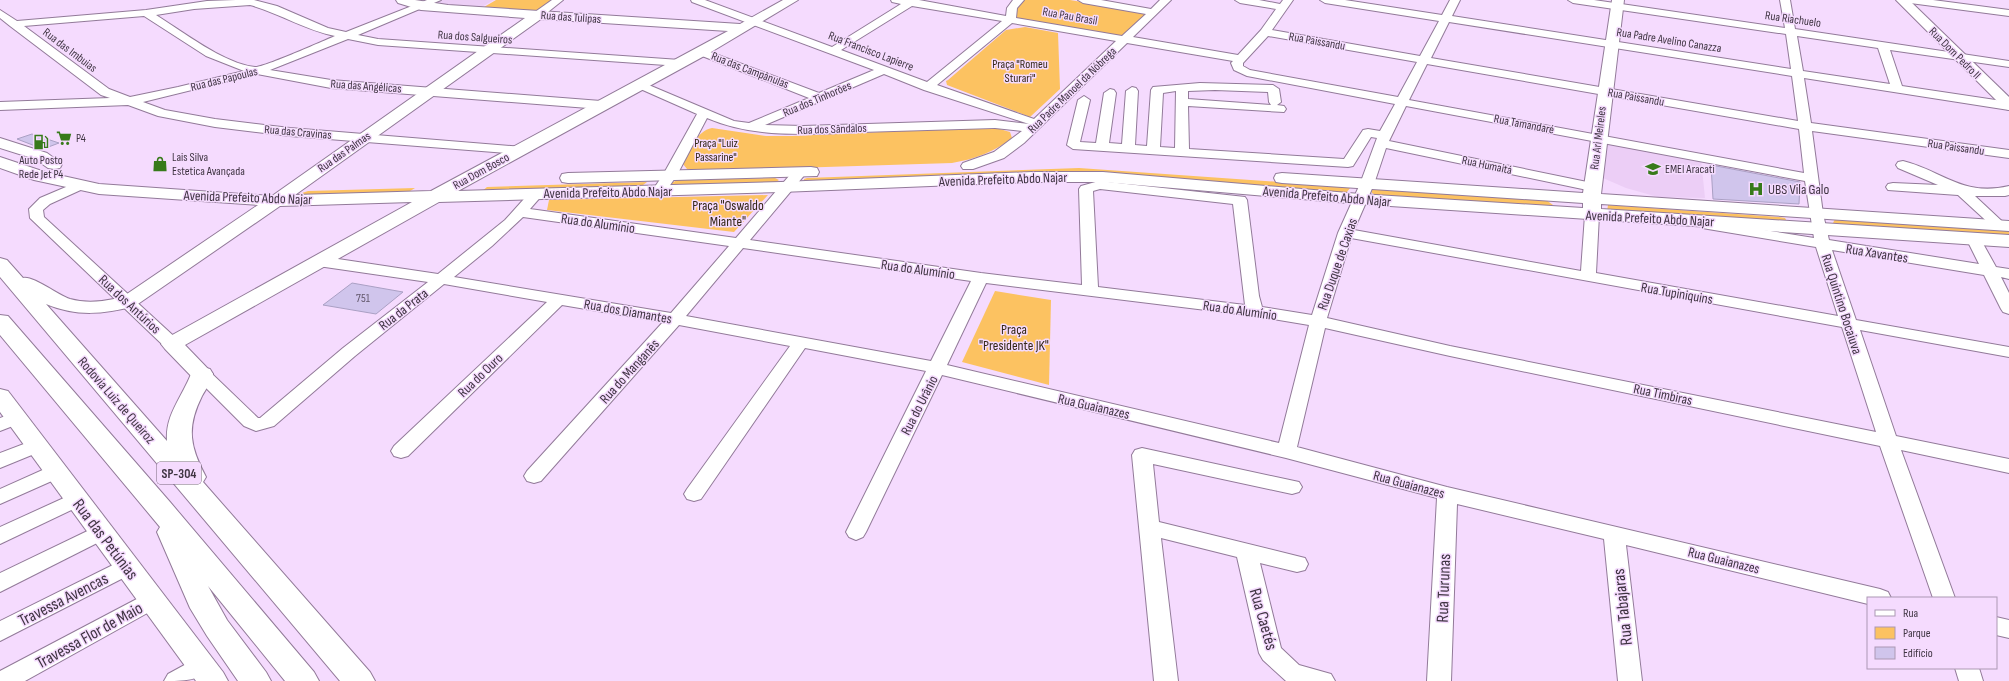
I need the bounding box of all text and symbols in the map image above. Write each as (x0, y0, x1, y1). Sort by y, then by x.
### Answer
street label: Rua Pau Brasil (1041, 4, 1099, 29)
street label: Rua das Tulipas (540, 8, 602, 27)
street label: Rua Riachuelo (1764, 8, 1822, 31)
street label: Rua Dom Pedro II (1925, 24, 1984, 83)
street label: Rua das Imbuias (40, 25, 100, 76)
street label: Rua Padre Avelino Canazza (1615, 25, 1723, 56)
street label: Rua dos Salgueiros (437, 27, 513, 48)
street label: Rua Francisco Lapierre (826, 28, 916, 75)
street label: Rua Paissandu (1288, 29, 1346, 54)
street label: Rua Padre Manoel da Nóbrega (1025, 44, 1120, 137)
street label: Rua das Campânulas (709, 49, 791, 92)
park label: Praça "Romeu Sturari" (992, 57, 1048, 86)
street label: Rua das Papoulas (189, 64, 259, 95)
street label: Rua das Angélicas (330, 77, 402, 96)
street label: Rua dos Tinhorões (781, 78, 854, 121)
street label: Rua Paissandu (1607, 85, 1665, 110)
street label: Rua Ari Meireles (1587, 106, 1610, 171)
street label: Rua Tamandaré (1493, 111, 1555, 138)
street label: Rua dos Sândalos (797, 121, 867, 138)
street label: Rua das Cravinas (264, 122, 332, 143)
supermarket icon: P4 (55, 129, 73, 147)
street label: Rua das Palmas (315, 129, 374, 176)
place label: P4 (76, 131, 86, 146)
fuel station icon: Auto Posto Rede Jet P4 (32, 133, 50, 151)
park label: Praça "Luiz Passarine" (694, 136, 738, 165)
street label: Rua Paissandu (1927, 136, 1985, 159)
place label: Lais Silva Estetica Avançada (172, 150, 245, 179)
street label: Rua Dom Bosco (451, 150, 512, 193)
place label: Auto Posto Rede Jet P4 (18, 153, 63, 182)
street label: Rua Humaitá (1460, 153, 1514, 178)
shop icon: Lais Silva Estetica Avançada (151, 155, 169, 173)
school or university icon: EMEI Aracati (1644, 160, 1662, 178)
place label: EMEI Aracati (1665, 162, 1715, 177)
street label: Avenida Prefeito Abdo Najar (937, 169, 1068, 190)
hospital icon: UBS Vila Galo (1747, 180, 1765, 198)
place label: UBS Vila Galo (1768, 181, 1829, 198)
street label: Avenida Prefeito Abdo Najar (1261, 182, 1392, 211)
street label: Avenida Prefeito Abdo Najar (543, 183, 672, 202)
street label: Avenida Prefeito Abdo Najar (182, 187, 313, 208)
park label: Praça "Oswaldo Miante" (692, 197, 764, 230)
street label: Avenida Prefeito Abdo Najar (1584, 207, 1715, 230)
street label: Rua do Alumínio (560, 210, 636, 237)
street label: Rua Duque de Caxias (1314, 216, 1361, 312)
street label: Rua Xavantes (1845, 240, 1909, 267)
street label: Rua Quintino Bocaiuva (1817, 252, 1866, 356)
street label: Rua do Alumínio (880, 256, 956, 283)
street label: Rua dos Antúrios (95, 271, 164, 337)
street label: Rua Tupiniquins (1640, 279, 1714, 308)
street label: Rua da Prata (375, 285, 431, 334)
house number: 751 (356, 291, 371, 306)
street label: Rua dos Diamantes (583, 295, 673, 328)
street label: Rua do Alumínio (1202, 297, 1278, 324)
park label: Praça "Presidente JK" (979, 321, 1049, 354)
street label: Rua do Manganês (596, 336, 663, 407)
street label: Rua do Ouro (454, 350, 507, 401)
street label: Rodovia Luiz de Queiroz (74, 353, 159, 447)
street label: Rua do Urânio (897, 373, 942, 438)
street label: Rua Timbiras (1632, 380, 1694, 409)
street label: Rua Guaianazes (1056, 390, 1131, 423)
road number: SP-304 (157, 462, 201, 484)
street label: Rua Guaianazes (1371, 467, 1446, 502)
street label: Rua das Petúnias (68, 495, 142, 584)
street label: Rua Guaianazes (1686, 543, 1761, 578)
street label: Rua Turunas (1433, 553, 1455, 623)
street label: Rua Tabajaras (1609, 568, 1637, 646)
street label: Travessa Avencas (15, 569, 112, 631)
street label: Rua Caetés (1245, 586, 1281, 653)
legend (1867, 597, 1997, 669)
street label: Travessa Flor de Maio (33, 598, 146, 673)
text: Rua (1903, 606, 1919, 621)
text: Parque (1903, 626, 1931, 641)
text: Edifício (1903, 646, 1933, 661)

